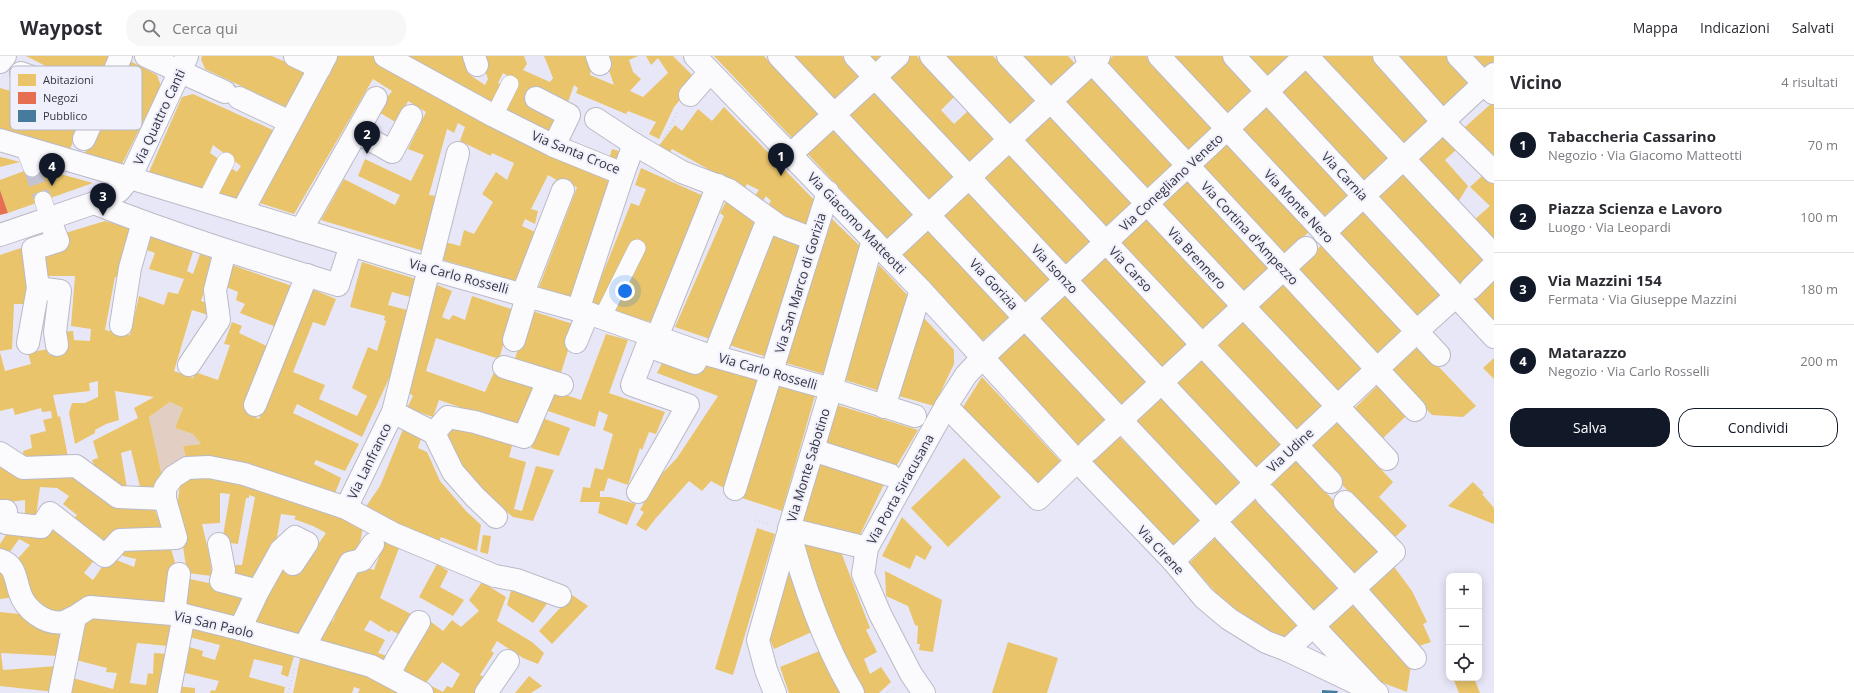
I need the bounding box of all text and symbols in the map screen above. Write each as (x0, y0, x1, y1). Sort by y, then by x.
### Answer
search box (126, 10, 406, 46)
text: Waypost (20, 15, 102, 41)
icon: search (140, 17, 162, 39)
text: Cerca qui (172, 18, 238, 38)
text: Mappa (1633, 18, 1678, 37)
text: Indicazioni (1700, 18, 1770, 37)
text: Salvati (1792, 18, 1834, 37)
legend (10, 66, 142, 130)
street label: Via Quattro Canti (129, 66, 189, 168)
text: Vicino (1510, 71, 1562, 94)
text: Abitazioni (43, 72, 94, 87)
text: 4 risultati (1781, 73, 1838, 91)
text: Negozi (43, 90, 78, 105)
text: Pubblico (43, 108, 88, 123)
pin: 2 (354, 121, 380, 154)
street label: Via Santa Croce (529, 126, 623, 178)
text: Tabaccheria Cassarino (1548, 126, 1716, 146)
street label: Via Conegliano Veneto (1115, 129, 1227, 235)
text: 1 (1519, 136, 1527, 154)
text: 70 m (1808, 136, 1838, 154)
pin: 1 (768, 143, 794, 176)
text: Negozio · Via Giacomo Matteotti (1548, 146, 1742, 164)
street label: Via Carnia (1318, 148, 1372, 204)
pin: 4 (39, 153, 65, 186)
street label: Via Monte Nero (1260, 165, 1338, 247)
street label: Via Giacomo Matteotti (804, 168, 910, 278)
street label: Via Cortina d'Ampezzo (1197, 177, 1303, 289)
pin: 3 (90, 183, 116, 216)
text: Piazza Scienza e Lavoro (1548, 198, 1722, 218)
text: 2 (1519, 208, 1527, 226)
text: 100 m (1800, 208, 1838, 226)
street label: Via San Marco di Gorizia (770, 211, 830, 355)
text: Luogo · Via Leopardi (1548, 218, 1671, 236)
street label: Via Brennero (1163, 223, 1231, 293)
street label: Via Isonzo (1028, 240, 1083, 298)
street label: Via Carso (1105, 242, 1157, 296)
street label: Via Carlo Rosselli (407, 254, 511, 298)
street label: Via Gorizia (966, 254, 1022, 314)
text: Via Mazzini 154 (1548, 270, 1662, 290)
text: 3 (1519, 280, 1527, 298)
text: 180 m (1800, 280, 1838, 298)
your location (615, 281, 635, 301)
text: Fermata · Via Giuseppe Mazzini (1548, 290, 1737, 308)
text: Matarazzo (1548, 342, 1627, 362)
street label: Via Carlo Rosselli (716, 348, 820, 394)
text: 4 (1519, 352, 1527, 370)
text: 200 m (1800, 352, 1838, 370)
text: Negozio · Via Carlo Rosselli (1548, 362, 1710, 380)
street label: Via Monte Sabotino (782, 406, 834, 524)
button: Salva (1510, 408, 1670, 447)
button: Condividi (1678, 408, 1838, 447)
street label: Via Lanfranco (343, 420, 395, 502)
street label: Via Udine (1263, 424, 1317, 476)
street label: Via Porta Siracusana (862, 431, 938, 547)
street label: Via Cirene (1134, 522, 1188, 578)
map controls (1446, 573, 1482, 681)
button: + (1446, 573, 1482, 609)
street label: Via San Paolo (172, 606, 256, 642)
button: − (1446, 609, 1482, 645)
button: locate (1446, 645, 1482, 681)

